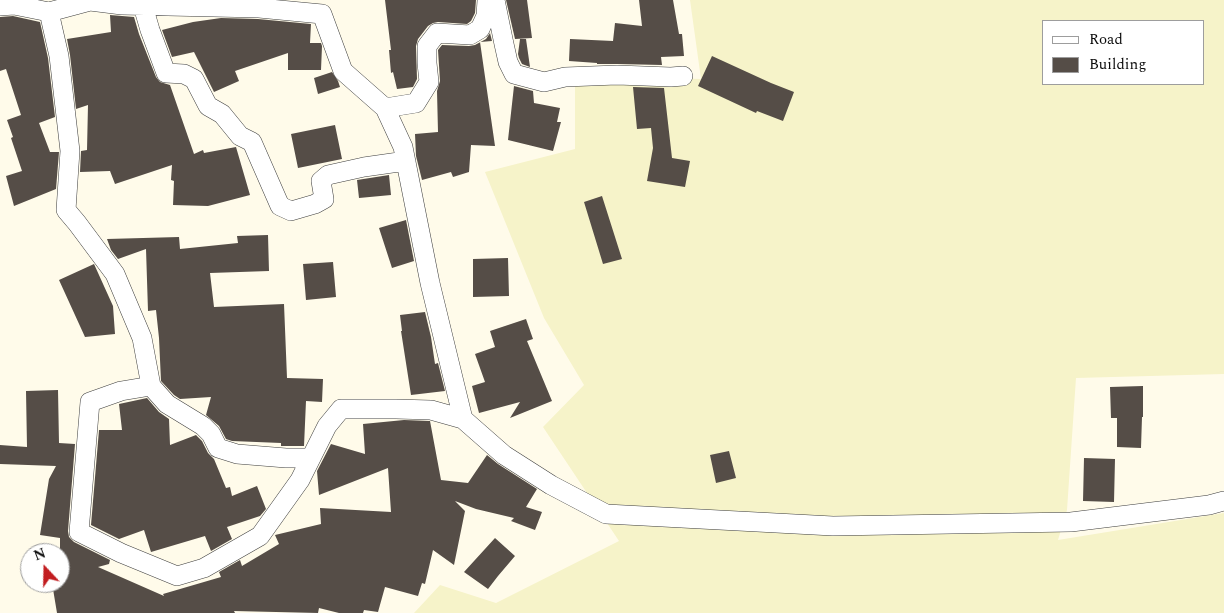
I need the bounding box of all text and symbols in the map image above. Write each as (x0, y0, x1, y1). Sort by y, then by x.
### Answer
legend (1042, 20, 1204, 85)
text: Road (1089, 28, 1123, 51)
text: Building (1089, 53, 1146, 76)
north arrow (20, 543, 70, 593)
text: N (31, 543, 49, 566)

